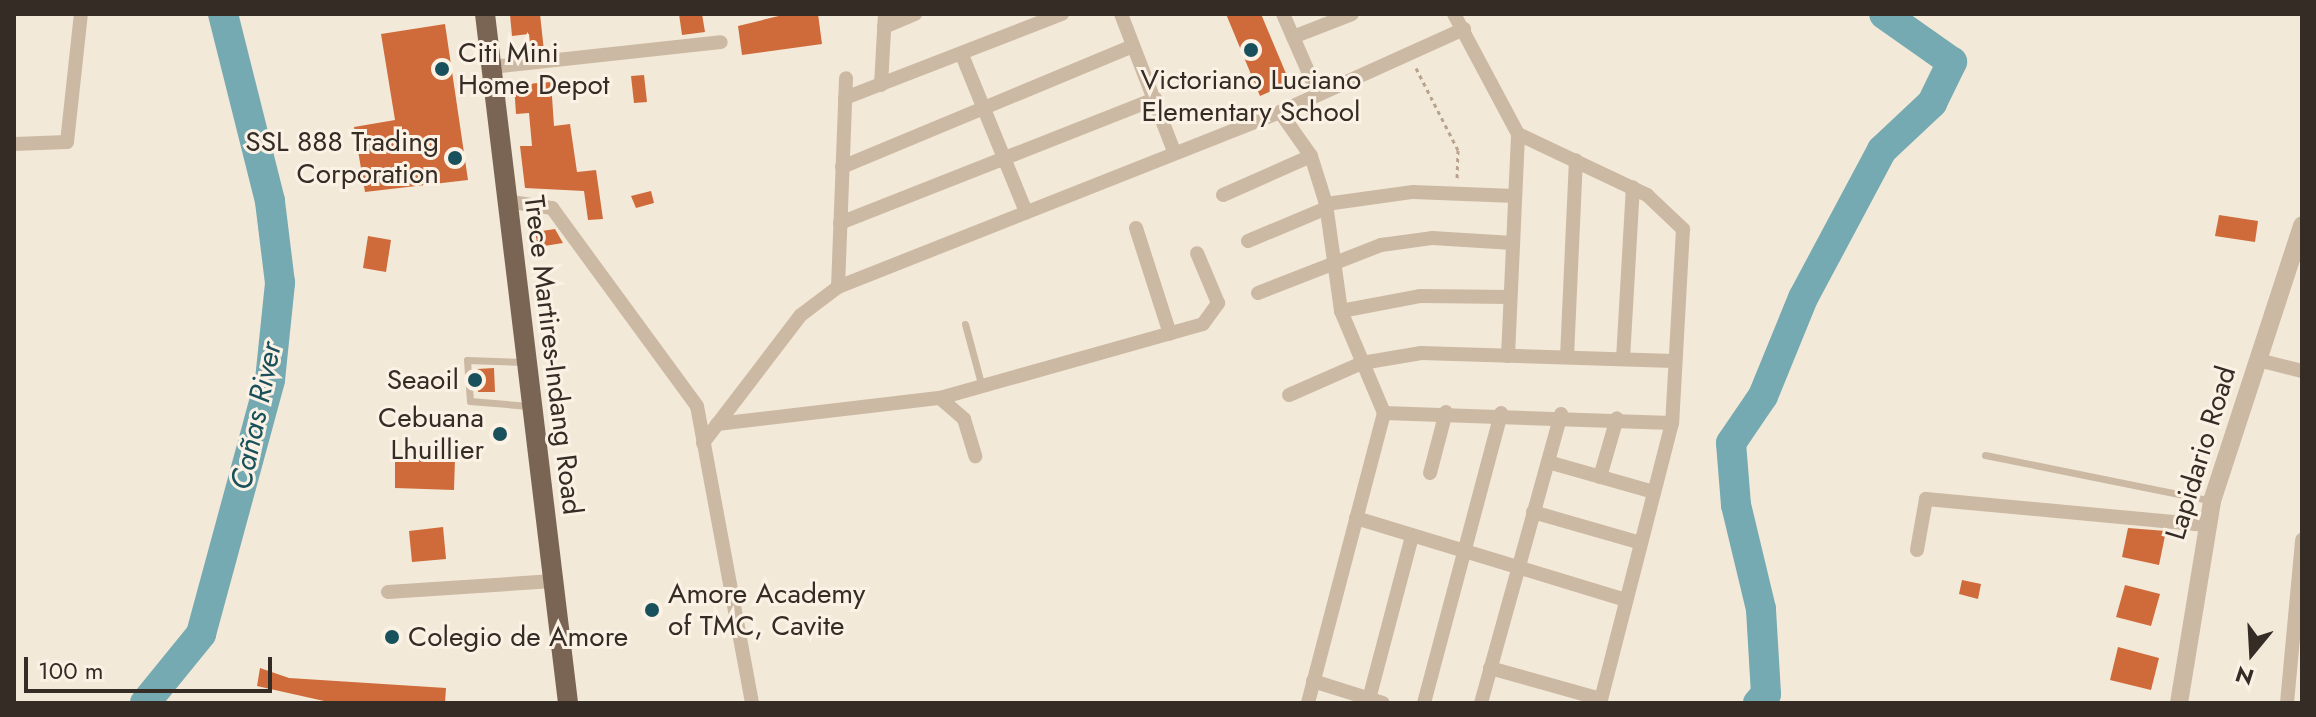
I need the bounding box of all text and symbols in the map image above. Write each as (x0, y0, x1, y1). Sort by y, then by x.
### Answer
place label: Citi Mini Home Depot (458, 36, 609, 102)
marker: Victoriano Luciano Elementary School (1242, 41, 1260, 59)
marker: Citi Mini Home Depot (433, 60, 451, 78)
place label: Victoriano Luciano Elementary School (1141, 63, 1361, 129)
place label: SSL 888 Trading Corporation (245, 125, 439, 191)
marker: SSL 888 Trading Corporation (446, 149, 464, 167)
street label: Trece Martires-Indang Road (517, 193, 589, 517)
water label: Cañas River (223, 339, 289, 493)
street label: Lapidario Road (2159, 362, 2243, 544)
place label: Seaoil (387, 363, 459, 397)
marker: Seaoil (466, 371, 484, 389)
place label: Cebuana Lhuillier (378, 401, 484, 467)
marker: Cebuana Lhuillier (491, 425, 509, 443)
place label: Amore Academy of TMC, Cavite (668, 577, 865, 643)
marker: Amore Academy of TMC, Cavite (643, 601, 661, 619)
north arrow (2212, 613, 2292, 693)
place label: Colegio de Amore (408, 620, 628, 654)
marker: Colegio de Amore (383, 628, 401, 646)
scale bar (28, 641, 276, 691)
text: 100 m (38, 653, 104, 688)
text: N (2231, 658, 2258, 694)

